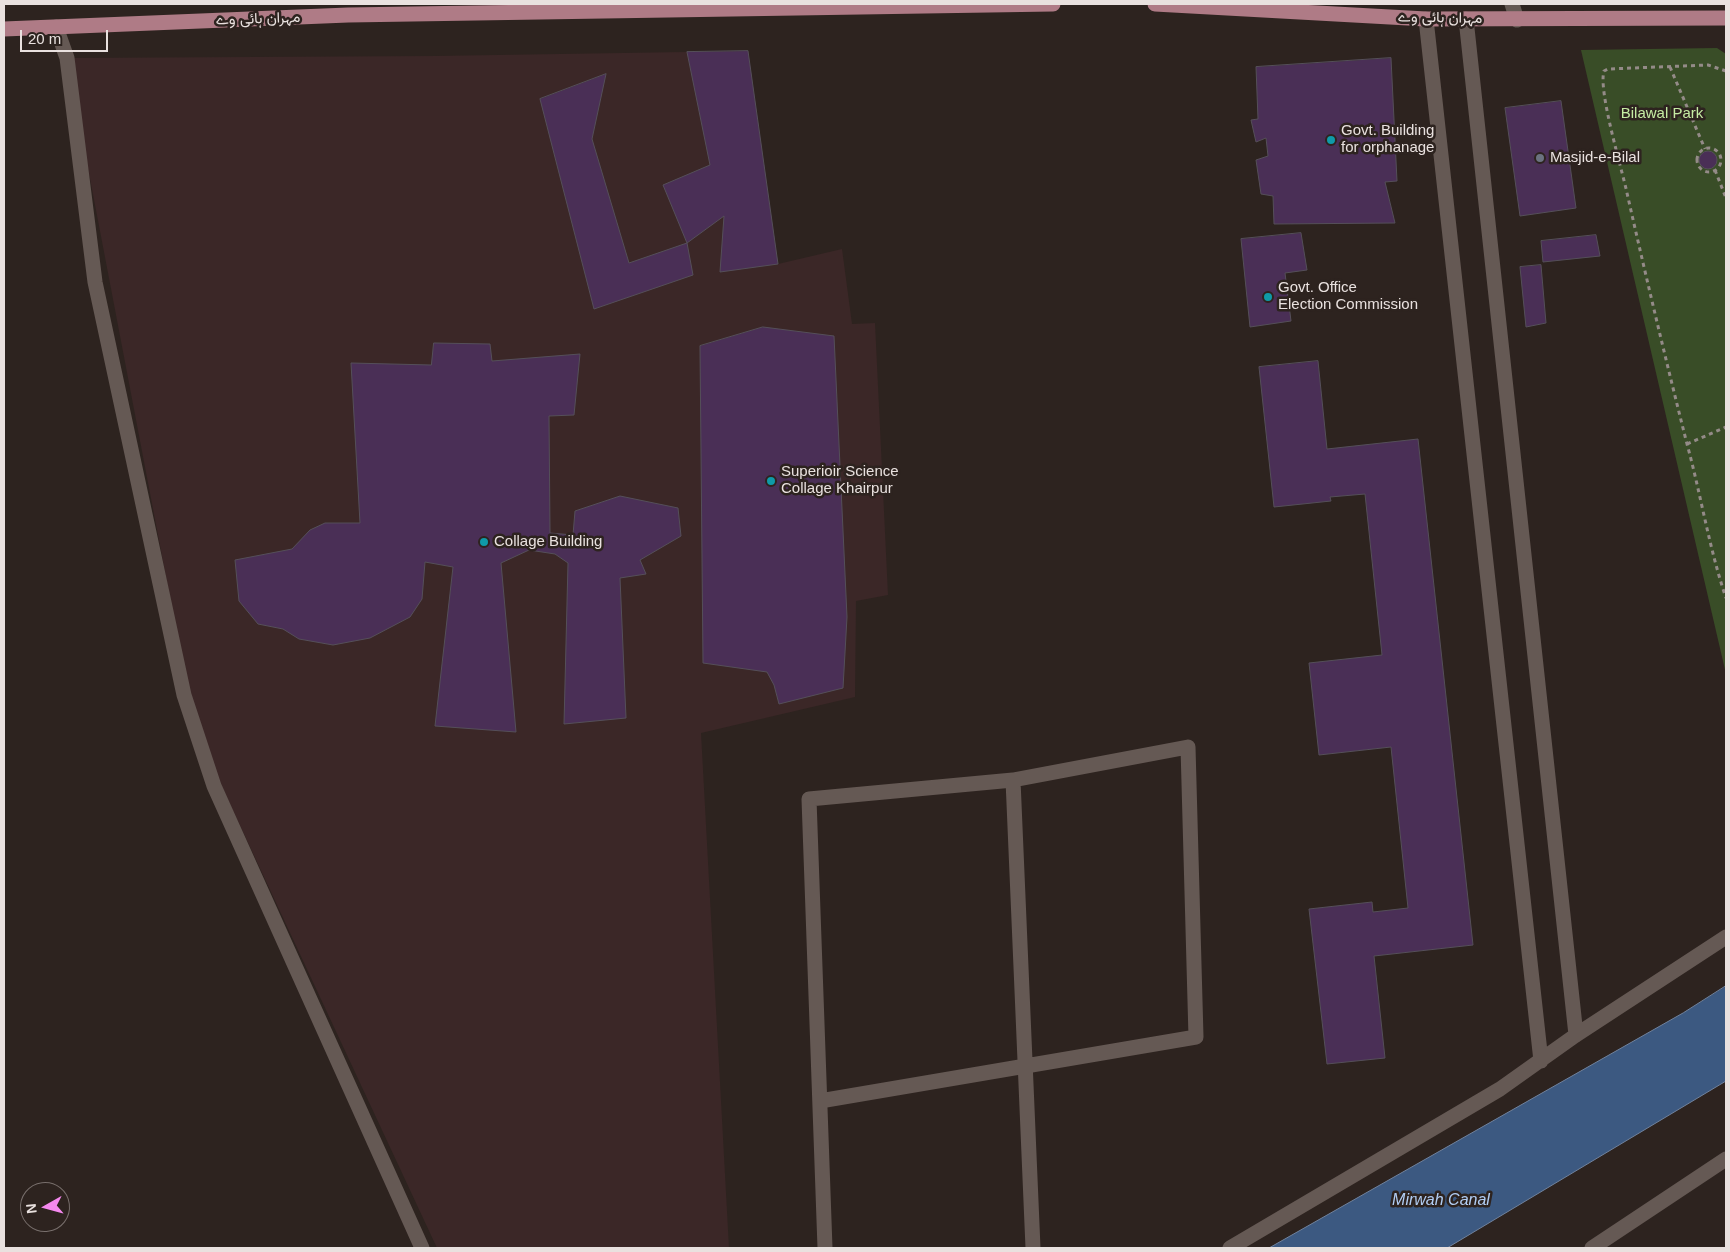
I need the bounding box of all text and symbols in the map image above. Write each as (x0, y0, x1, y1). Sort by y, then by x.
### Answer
street label: مہران ہائی وے (1397, 8, 1483, 28)
street label: مہران ہائی وے (215, 9, 301, 29)
scale bar (22, 20, 110, 52)
text: 20 m (28, 30, 61, 47)
park label: Bilawal Park (1621, 105, 1703, 123)
place label: Govt. Building for orphanage (1341, 122, 1434, 157)
marker: Govt. Building for orphanage (1325, 134, 1337, 146)
place label: Masjid-e-Bilal (1550, 149, 1640, 167)
marker: Masjid-e-Bilal (1534, 152, 1546, 164)
place label: Govt. Office Election Commission (1278, 279, 1418, 314)
marker: Govt. Office Election Commission (1262, 291, 1274, 303)
place label: Superioir Science Collage Khairpur (781, 463, 899, 498)
marker: Superioir Science Collage Khairpur (765, 475, 777, 487)
place label: Collage Building (494, 533, 602, 551)
marker: Collage Building (478, 536, 490, 548)
north arrow (20, 1182, 70, 1232)
water label: Mirwah Canal (1392, 1191, 1490, 1211)
text: N (23, 1203, 40, 1215)

